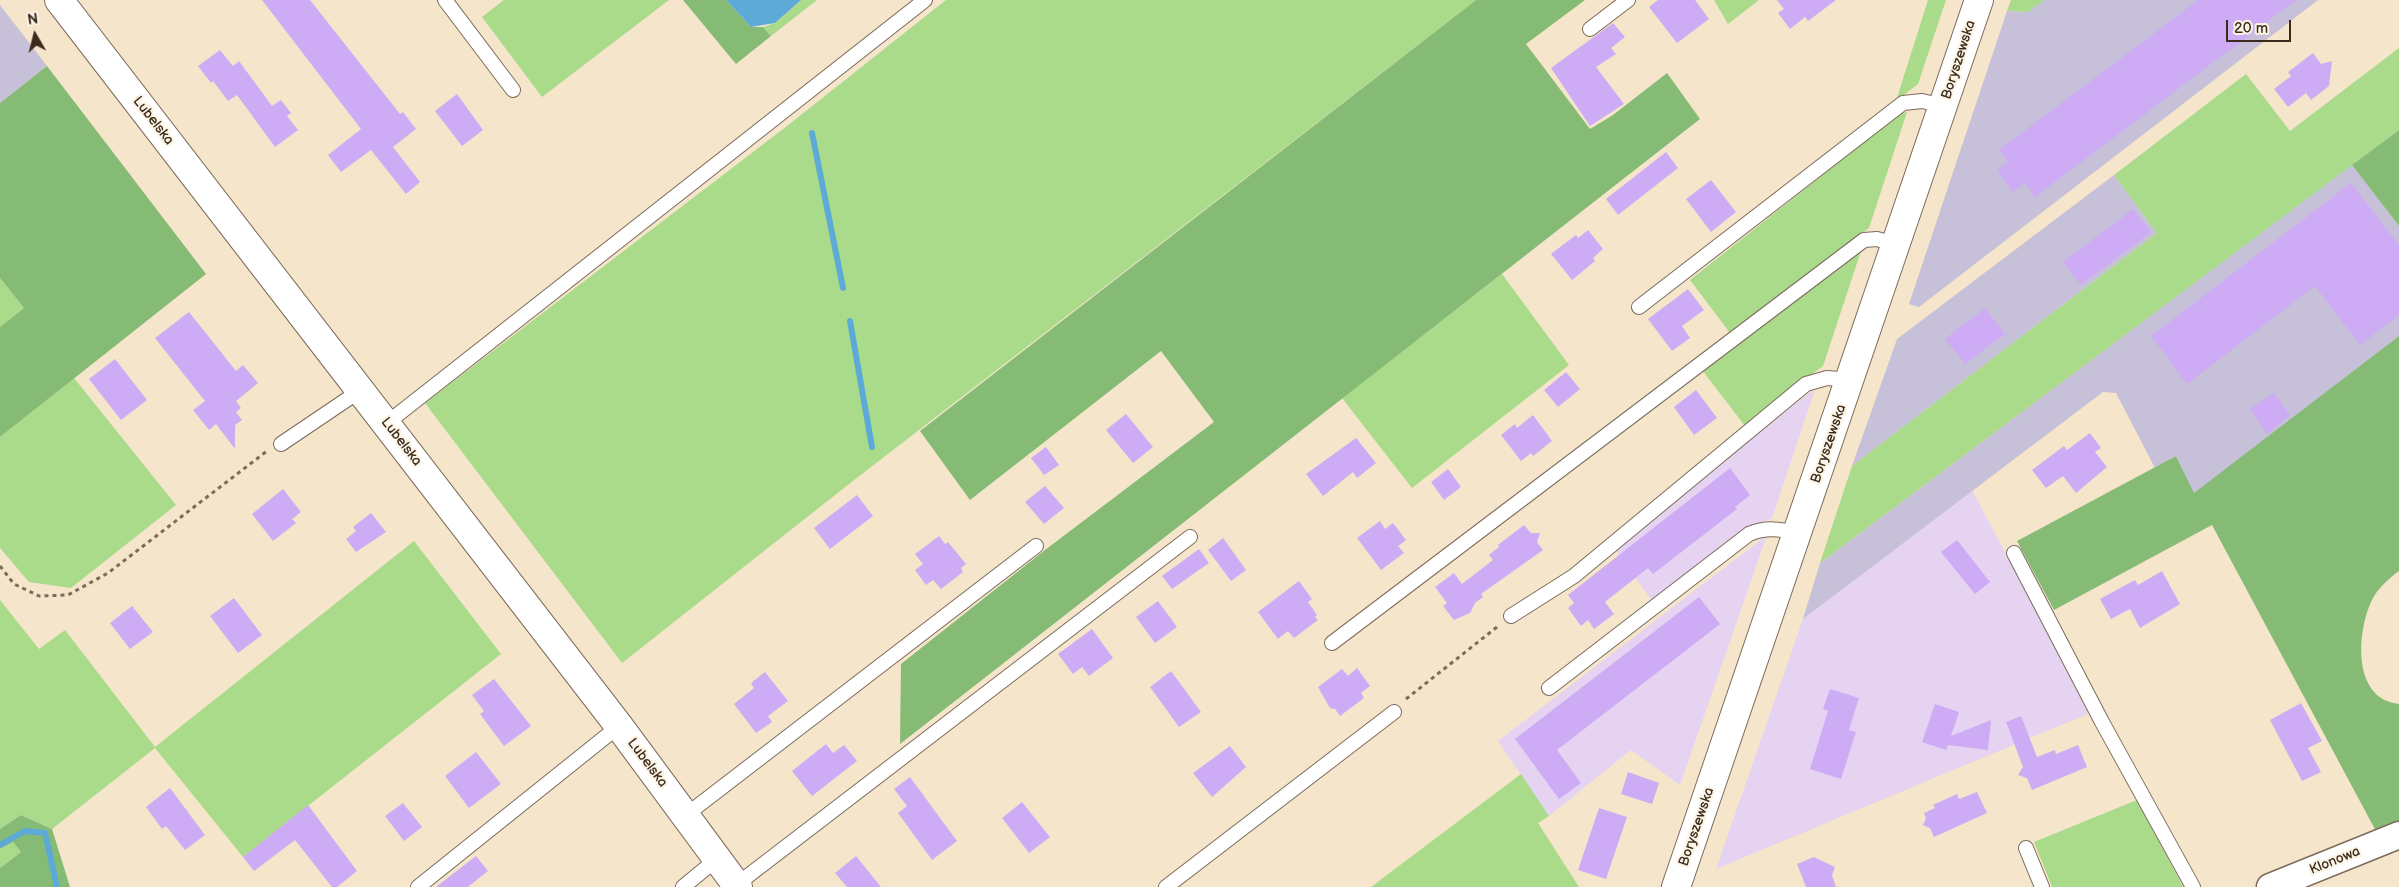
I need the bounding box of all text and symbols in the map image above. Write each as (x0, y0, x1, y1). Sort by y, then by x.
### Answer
north arrow (10, 10, 60, 60)
scale bar (2229, 10, 2294, 42)
text: N (26, 11, 39, 29)
street label: Boryszewska (1938, 18, 1980, 102)
text: 20 m (2234, 19, 2268, 38)
street label: Lubelska (129, 94, 177, 148)
street label: Boryszewska (1808, 402, 1850, 486)
street label: Lubelska (377, 415, 425, 469)
street label: Lubelska (623, 735, 671, 791)
street label: Boryszewska (1676, 785, 1718, 869)
street label: Klonowa (2307, 843, 2363, 879)

